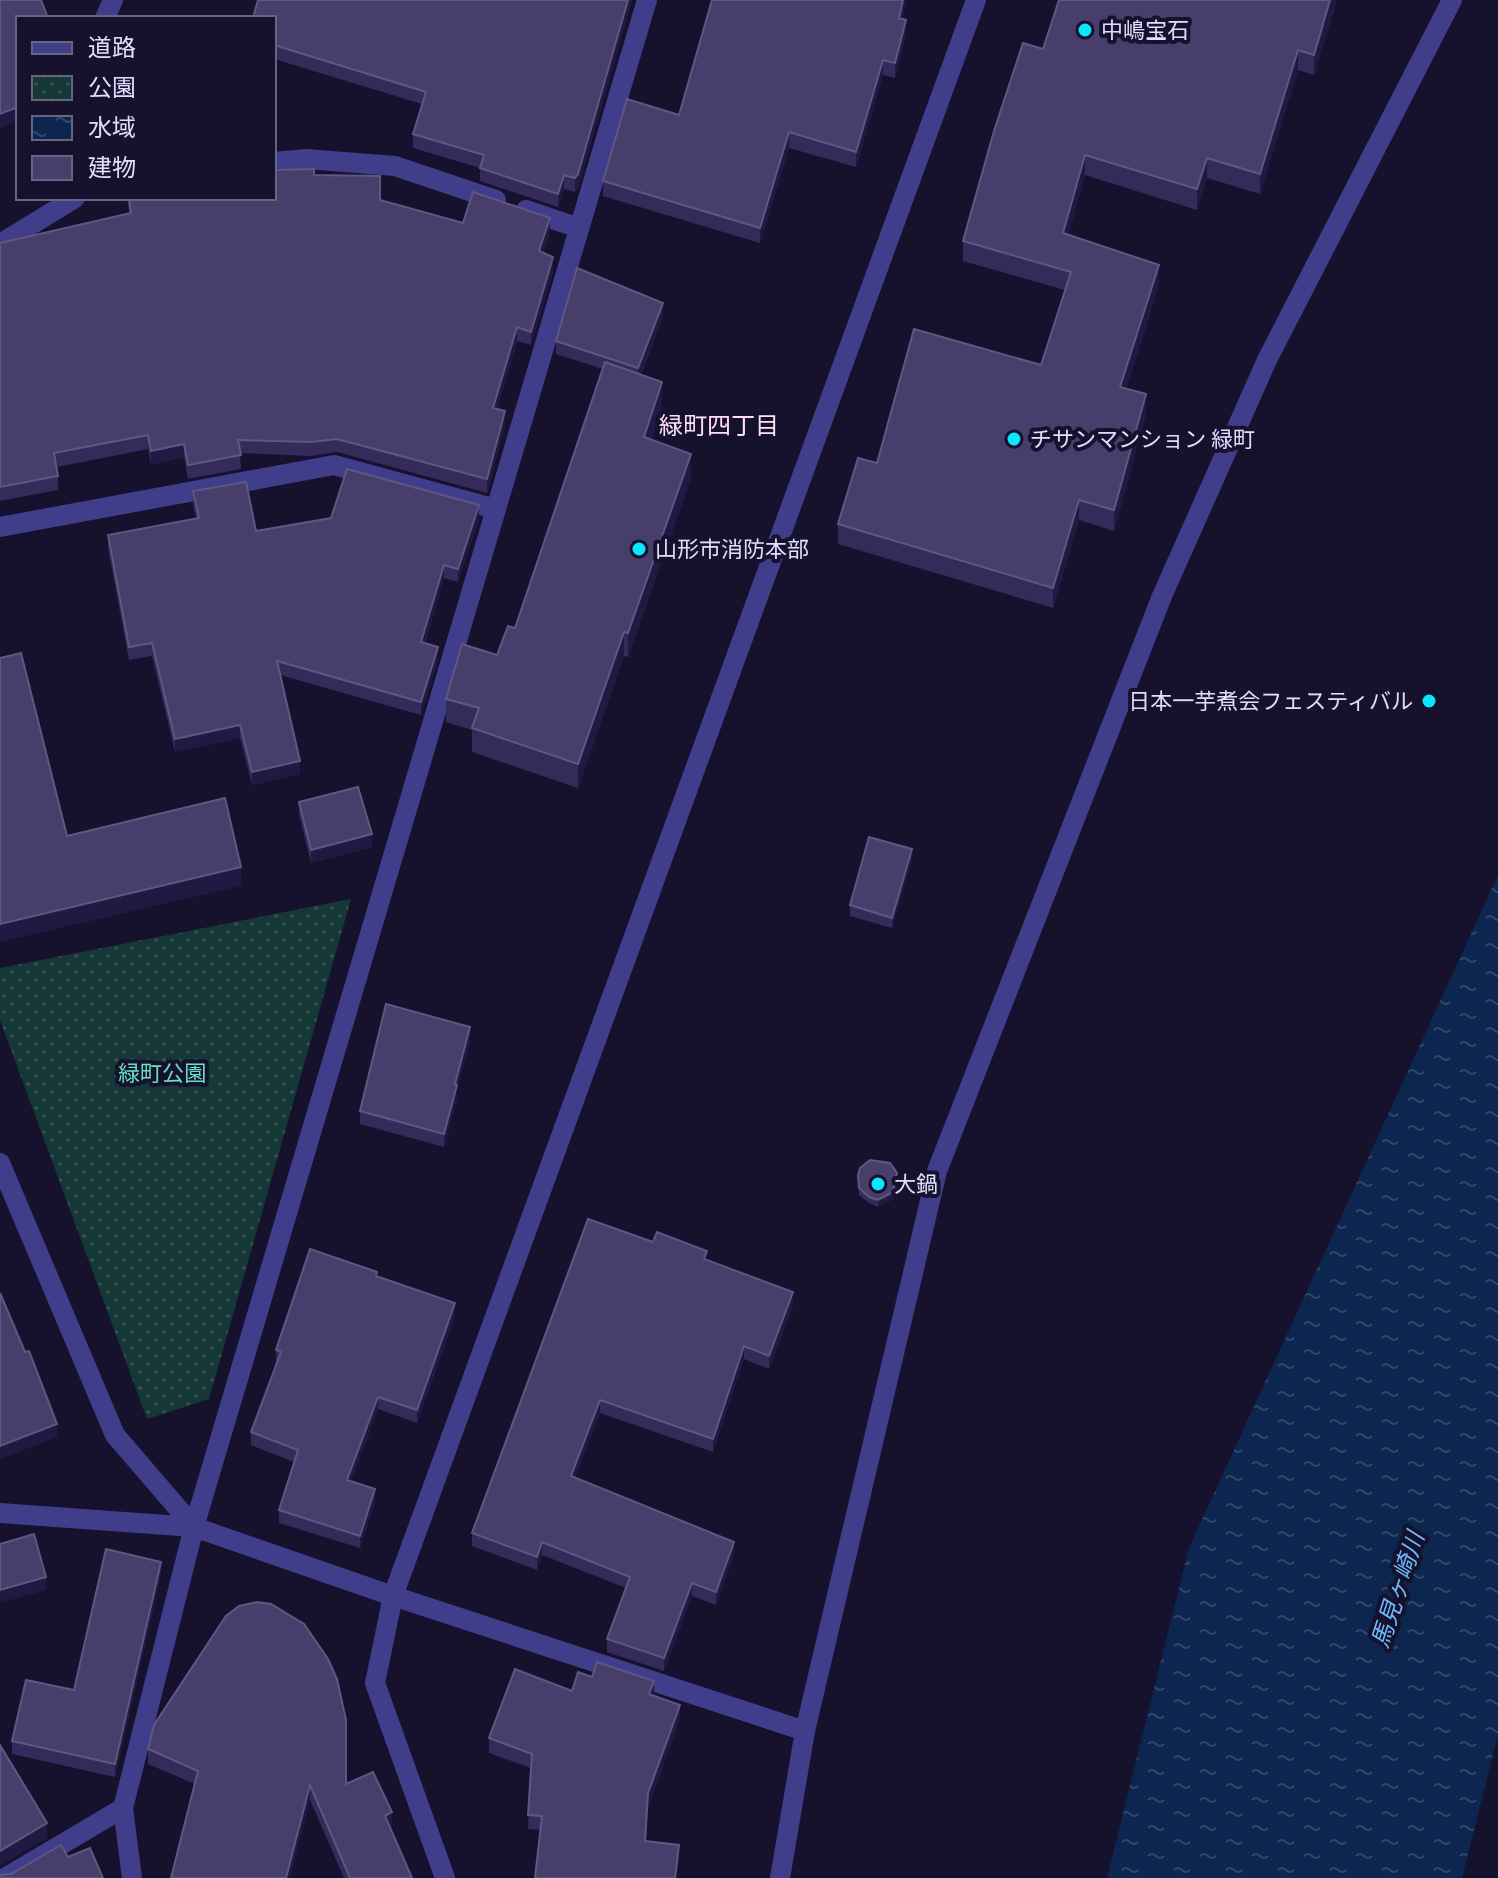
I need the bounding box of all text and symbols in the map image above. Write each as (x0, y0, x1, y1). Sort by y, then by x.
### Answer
legend (16, 16, 276, 200)
place label: 中嶋宝石 (1101, 18, 1189, 43)
marker: 中嶋宝石 (1076, 21, 1094, 39)
text: 道路 (88, 34, 136, 62)
text: 公園 (88, 74, 136, 102)
text: 水域 (88, 114, 136, 142)
text: 建物 (88, 154, 136, 182)
district label: 緑町四丁目 (659, 412, 779, 440)
place label: チサンマンション 緑町 (1030, 427, 1255, 452)
marker: チサンマンション 緑町 (1005, 430, 1023, 448)
place label: 山形市消防本部 (655, 537, 809, 562)
marker: 山形市消防本部 (630, 540, 648, 558)
place label: 日本一芋煮会フェスティバル (1128, 689, 1413, 714)
marker: 日本一芋煮会フェスティバル (1420, 692, 1438, 710)
park label: 緑町公園 (118, 1061, 206, 1086)
place label: 大鍋 (894, 1172, 938, 1197)
marker: 大鍋 (869, 1175, 887, 1193)
water label: 馬見ヶ崎川 (1366, 1526, 1431, 1651)

